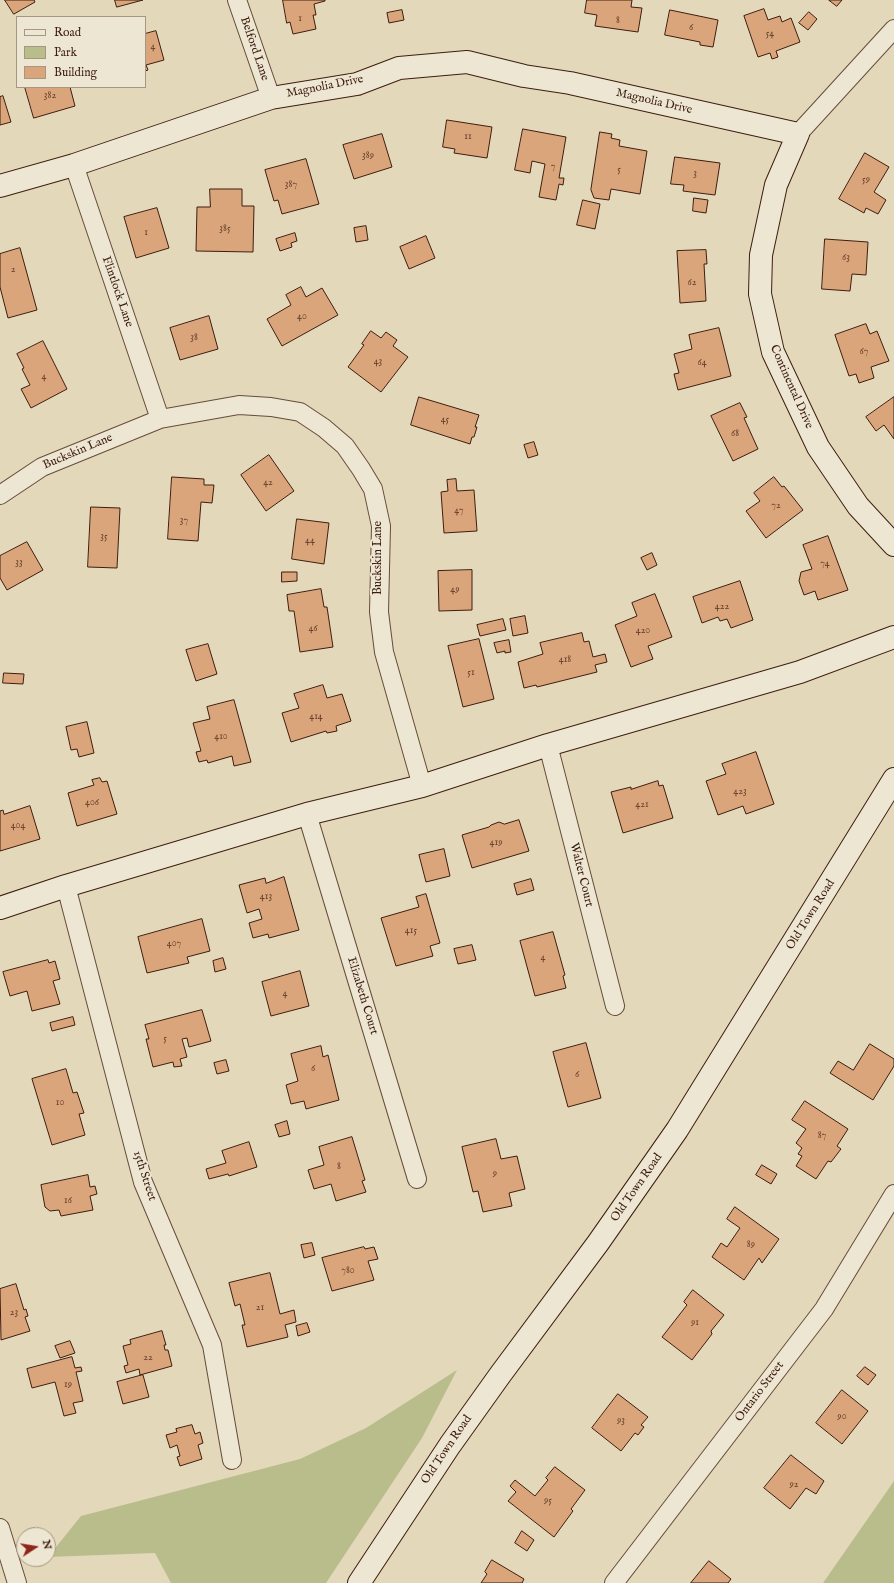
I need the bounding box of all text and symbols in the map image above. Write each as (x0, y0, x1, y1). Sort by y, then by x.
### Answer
house number: 1 (298, 13, 302, 25)
street label: Belford Lane (236, 15, 272, 83)
house number: 8 (616, 15, 620, 27)
legend (16, 16, 146, 88)
house number: 6 (689, 22, 693, 34)
text: Road (54, 25, 81, 40)
house number: 54 (766, 28, 774, 40)
house number: 4 (151, 41, 155, 53)
text: Park (54, 45, 77, 60)
text: Building (54, 65, 97, 80)
street label: Magnolia Drive (285, 72, 365, 102)
street label: Magnolia Drive (614, 86, 694, 118)
house number: 382 (44, 90, 56, 102)
house number: 11 (464, 131, 472, 143)
house number: 389 (362, 150, 374, 162)
house number: 7 (551, 161, 555, 173)
house number: 5 (617, 164, 621, 176)
house number: 3 (693, 168, 697, 180)
house number: 59 (862, 174, 870, 186)
house number: 387 (285, 179, 297, 191)
house number: 385 (219, 223, 231, 235)
house number: 1 (144, 227, 148, 239)
house number: 63 (842, 252, 850, 264)
street label: Flintlock Lane (98, 255, 136, 329)
house number: 2 (11, 264, 15, 276)
house number: 62 (688, 277, 696, 289)
house number: 40 (297, 311, 307, 323)
house number: 38 (190, 332, 198, 344)
street label: Continental Drive (766, 343, 816, 431)
house number: 67 (860, 346, 868, 358)
house number: 43 (374, 356, 382, 368)
house number: 64 (697, 357, 707, 369)
house number: 4 (42, 371, 46, 383)
house number: 45 (441, 414, 449, 426)
house number: 68 (731, 428, 739, 440)
street label: Buckskin Lane (41, 431, 115, 473)
house number: 42 (263, 477, 273, 489)
house number: 72 (771, 500, 781, 512)
house number: 47 (454, 505, 464, 517)
house number: 37 (180, 515, 188, 527)
street label: Buckskin Lane (372, 521, 386, 595)
house number: 35 (100, 531, 108, 543)
house number: 44 (305, 535, 315, 547)
house number: 33 (15, 557, 23, 569)
house number: 74 (820, 558, 830, 570)
house number: 49 (450, 584, 460, 596)
house number: 422 (715, 601, 729, 613)
house number: 46 (308, 623, 318, 635)
house number: 420 (636, 625, 650, 637)
house number: 418 (559, 654, 571, 666)
house number: 51 (467, 667, 475, 679)
house number: 414 (309, 711, 323, 723)
house number: 410 (214, 731, 228, 743)
house number: 423 (733, 786, 747, 798)
house number: 406 (85, 797, 99, 809)
house number: 421 (635, 799, 649, 811)
house number: 404 (11, 820, 25, 832)
house number: 419 (490, 837, 502, 849)
street label: Walter Court (566, 841, 596, 909)
street label: Old Town Road (784, 877, 838, 953)
house number: 413 (260, 891, 272, 903)
house number: 415 (405, 925, 417, 937)
house number: 407 (167, 938, 181, 950)
house number: 4 (541, 952, 545, 964)
street label: Elizabeth Court (343, 955, 381, 1037)
house number: 4 (283, 988, 287, 1000)
house number: 5 (163, 1033, 167, 1045)
house number: 6 (311, 1063, 315, 1075)
house number: 6 (575, 1069, 579, 1081)
house number: 10 (56, 1097, 64, 1109)
house number: 87 (818, 1130, 826, 1142)
street label: 15th Street (129, 1149, 159, 1203)
street label: Old Town Road (608, 1151, 666, 1225)
house number: 8 (337, 1161, 341, 1173)
house number: 9 (493, 1168, 497, 1180)
house number: 16 (64, 1195, 72, 1207)
house number: 89 (747, 1239, 755, 1251)
house number: 780 (341, 1265, 355, 1277)
house number: 21 (256, 1302, 264, 1314)
house number: 23 (10, 1307, 18, 1319)
house number: 91 (691, 1317, 699, 1329)
house number: 22 (143, 1352, 153, 1364)
street label: Ontario Street (733, 1359, 787, 1425)
house number: 19 (64, 1379, 72, 1391)
house number: 90 (837, 1411, 847, 1423)
street label: Old Town Road (419, 1413, 475, 1487)
house number: 93 (617, 1415, 625, 1427)
house number: 92 (789, 1479, 799, 1491)
house number: 95 (544, 1495, 552, 1507)
north arrow (16, 1527, 56, 1567)
text: N (39, 1539, 55, 1551)

